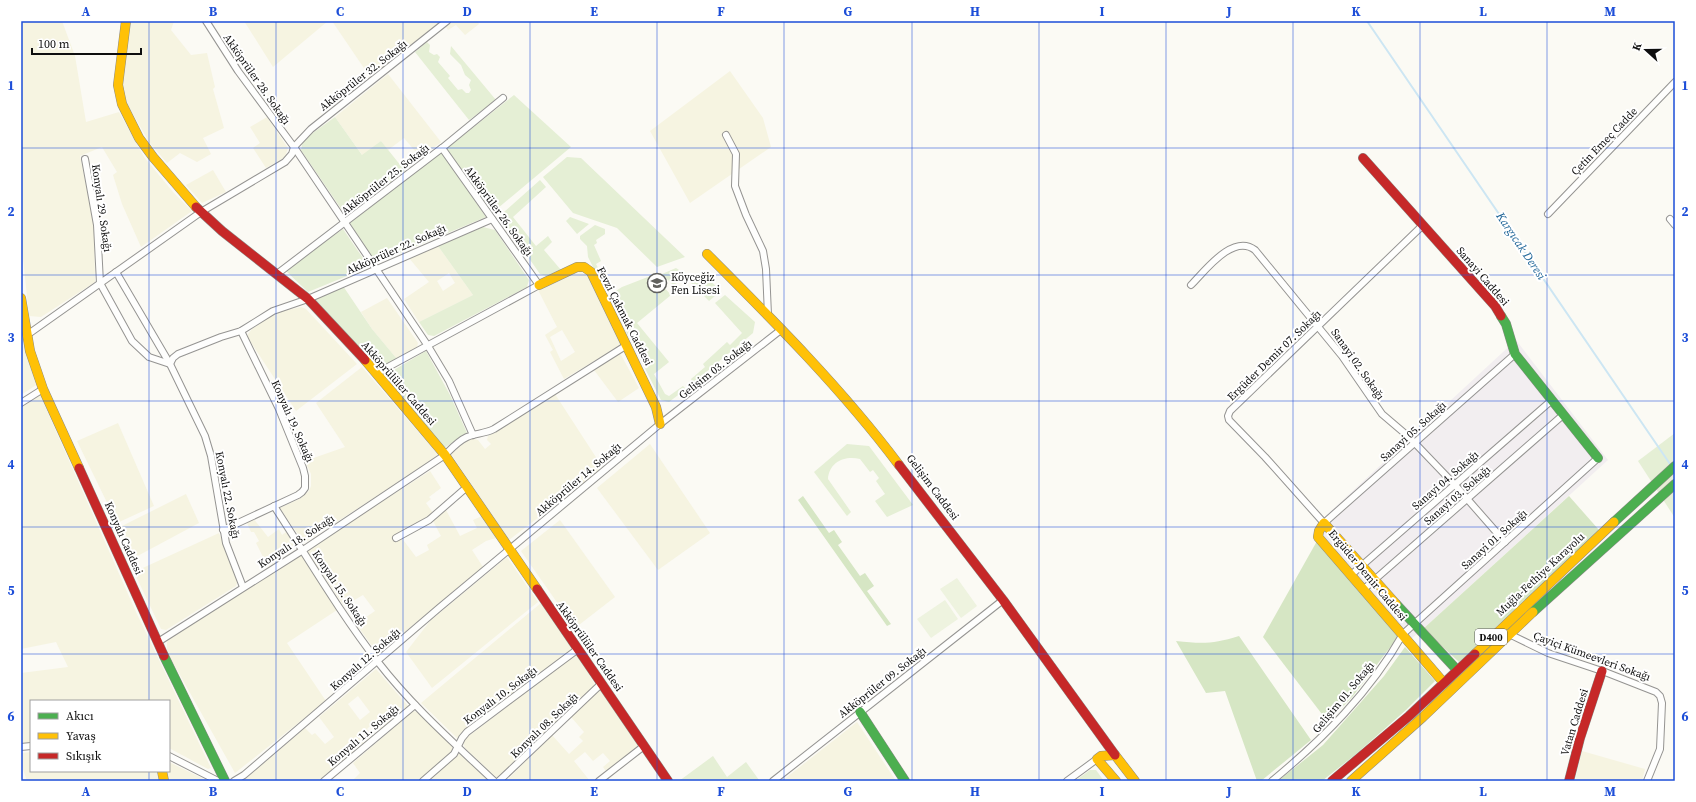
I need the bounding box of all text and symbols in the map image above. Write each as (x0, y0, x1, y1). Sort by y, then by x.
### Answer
text: A (82, 3, 91, 20)
text: B (209, 3, 218, 20)
text: C (336, 3, 344, 20)
text: D (462, 3, 472, 20)
text: E (590, 3, 598, 20)
text: F (717, 3, 725, 20)
text: G (844, 3, 853, 20)
text: H (970, 3, 980, 20)
text: I (1099, 3, 1105, 20)
text: J (1225, 3, 1232, 20)
text: K (1351, 3, 1361, 20)
text: L (1479, 3, 1487, 20)
text: M (1604, 3, 1616, 20)
scale bar (32, 30, 141, 56)
north arrow (1626, 30, 1666, 70)
street label: Akköprüler 28. Sokağı (220, 31, 294, 128)
text: 100 m (38, 36, 70, 52)
street label: Akköprüler 32. Sokağı (316, 36, 410, 114)
text: K (1629, 40, 1646, 53)
text: 1 (7, 77, 15, 94)
text: 1 (1681, 77, 1689, 94)
street label: Çetin Emeç Cadde (1568, 104, 1641, 179)
street label: Akköprüler 25. Sokağı (338, 140, 432, 218)
street label: Konyalı 29. Sokağı (88, 163, 115, 253)
street label: Akköprüler 26. Sokağı (461, 163, 536, 259)
text: 2 (7, 203, 15, 220)
text: 2 (1681, 203, 1689, 220)
water label: Kargıcak Deresi (1492, 208, 1550, 283)
street label: Akköprüler 22. Sokağı (344, 221, 448, 278)
street label: Sanayi Caddesi (1453, 244, 1512, 309)
street label: Fevzi Çakmak Caddesi (593, 264, 656, 368)
place label: Köyceğiz Fen Lisesi (671, 270, 720, 298)
school or university icon: Köyceğiz Fen Lisesi (646, 272, 668, 294)
street label: Ergüder Demir 07. Sokağı (1224, 307, 1325, 404)
street label: Sanayi 02. Sokağı (1327, 326, 1388, 403)
text: 3 (7, 329, 15, 346)
text: 3 (1681, 329, 1689, 346)
street label: Gelişim 03. Sokağı (676, 336, 755, 403)
street label: Akköprülüler Caddesi (358, 338, 439, 429)
street label: Konyalı 19. Sokağı (268, 378, 317, 465)
street label: Sanayi 05. Sokağı (1377, 398, 1449, 465)
street label: Akköprüler 14. Sokağı (532, 439, 624, 520)
street label: Sanayi 04. Sokağı (1409, 447, 1482, 513)
street label: Konyalı 22. Sokağı (212, 450, 243, 540)
street label: Gelişim Caddesi (903, 451, 962, 523)
text: 4 (7, 456, 15, 473)
text: 4 (1681, 456, 1689, 473)
street label: Sanayi 03. Sokağı (1421, 462, 1494, 528)
street label: Konyalı Caddesi (101, 499, 146, 577)
street label: Sanayi 01. Sokağı (1458, 506, 1530, 573)
street label: Konyalı 18. Sokağı (255, 511, 338, 572)
street label: Ergüder Demir Caddesi (1325, 527, 1410, 624)
street label: Muğla-Fethiye Karayolu (1493, 529, 1588, 619)
street label: Konyalı 15. Sokağı (309, 547, 371, 629)
text: 5 (7, 582, 15, 599)
text: 5 (1681, 582, 1689, 599)
street label: Akköprülüler Caddesi (553, 598, 626, 694)
street label: Konyalı 12. Sokağı (327, 625, 404, 694)
street label: Çayiçi Kümeevleri Sokağı (1531, 628, 1653, 685)
road number: D400 (1475, 629, 1507, 645)
street label: Akköprüler 09. Sokağı (835, 643, 929, 721)
street label: Gelişim 01. Sokağı (1309, 658, 1378, 736)
street label: Konyalı 10. Sokağı (460, 663, 540, 728)
street label: Vatan Caddesi (1557, 687, 1592, 757)
street label: Konyalı 08. Sokağı (507, 689, 581, 762)
legend (30, 700, 170, 772)
street label: Konyalı 11. Sokağı (325, 701, 402, 770)
text: 6 (7, 708, 15, 725)
text: Akıcı (66, 708, 94, 724)
text: 6 (1681, 708, 1689, 725)
text: Yavaş (66, 728, 96, 744)
text: Sıkışık (66, 748, 102, 764)
text: A (82, 783, 91, 800)
text: B (209, 783, 218, 800)
text: C (336, 783, 344, 800)
text: D (462, 783, 472, 800)
text: E (590, 783, 598, 800)
text: F (717, 783, 725, 800)
text: G (844, 783, 853, 800)
text: H (970, 783, 980, 800)
text: I (1099, 783, 1105, 800)
text: J (1225, 783, 1232, 800)
text: K (1351, 783, 1361, 800)
text: L (1479, 783, 1487, 800)
text: M (1604, 783, 1616, 800)

